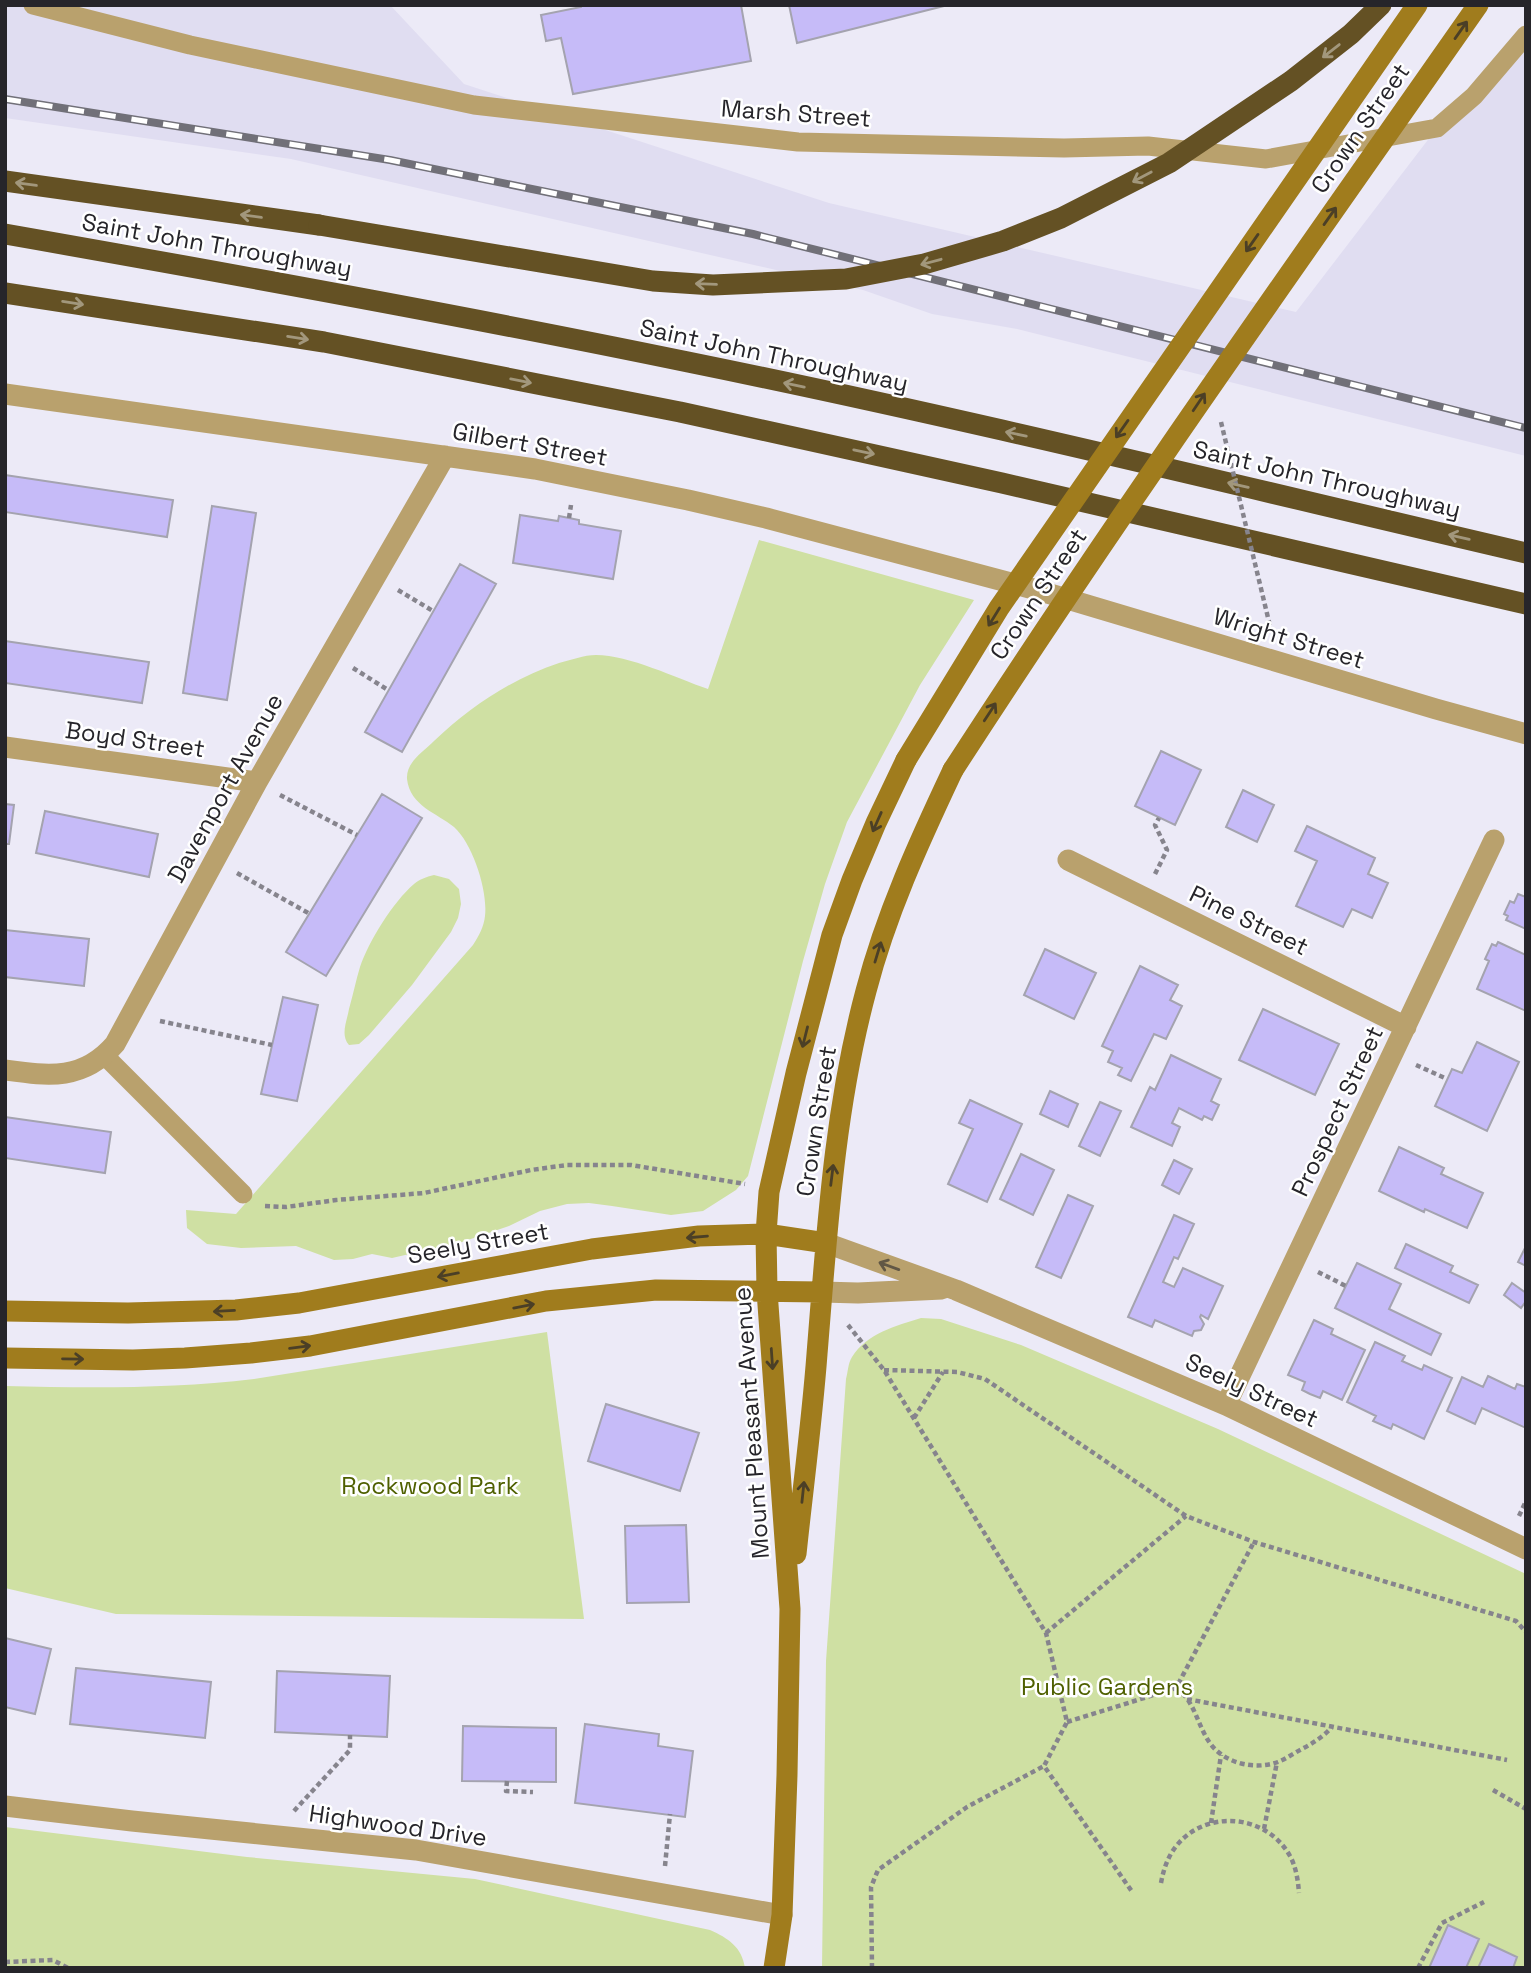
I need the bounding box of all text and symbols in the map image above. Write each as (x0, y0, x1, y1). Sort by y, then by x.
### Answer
one-way arrow (1454, 21, 1468, 40)
one-way arrow (1322, 43, 1340, 58)
street label: Crown Street (1304, 57, 1416, 199)
street label: Marsh Street (720, 92, 872, 134)
one-way arrow (1132, 171, 1153, 185)
one-way arrow (15, 177, 38, 190)
street label: Saint John Throughway (80, 206, 354, 284)
one-way arrow (1323, 207, 1337, 226)
one-way arrow (240, 209, 263, 222)
one-way arrow (1245, 233, 1259, 252)
one-way arrow (921, 256, 943, 269)
one-way arrow (695, 278, 718, 291)
one-way arrow (61, 297, 84, 310)
street label: Saint John Throughway (637, 311, 911, 399)
one-way arrow (286, 332, 308, 345)
one-way arrow (509, 374, 532, 388)
one-way arrow (783, 378, 806, 391)
one-way arrow (1192, 393, 1207, 412)
street label: Gilbert Street (450, 415, 610, 473)
one-way arrow (1115, 419, 1129, 438)
one-way arrow (1005, 427, 1028, 440)
street label: Saint John Throughway (1190, 433, 1464, 525)
one-way arrow (852, 447, 874, 460)
one-way arrow (1227, 478, 1250, 492)
street label: Crown Street (983, 522, 1093, 666)
one-way arrow (1448, 530, 1471, 543)
street label: Wright Street (1210, 600, 1368, 676)
one-way arrow (986, 607, 1001, 626)
street label: Davenport Avenue (160, 688, 290, 888)
one-way arrow (984, 703, 998, 723)
street label: Boyd Street (63, 714, 207, 764)
one-way arrow (869, 811, 883, 832)
street label: Pine Street (1184, 878, 1314, 962)
one-way arrow (872, 941, 885, 963)
street label: Prospect Street (1284, 1021, 1390, 1201)
one-way arrow (798, 1025, 811, 1048)
street label: Crown Street (789, 1043, 843, 1199)
one-way arrow (826, 1164, 839, 1186)
street label: Seely Street (405, 1215, 551, 1271)
one-way arrow (687, 1231, 709, 1244)
one-way arrow (879, 1258, 900, 1271)
one-way arrow (438, 1269, 460, 1282)
street label: Mount Pleasant Avenue (726, 1286, 776, 1560)
one-way arrow (512, 1298, 535, 1312)
one-way arrow (213, 1304, 236, 1317)
one-way arrow (289, 1340, 311, 1353)
street label: Seely Street (1181, 1346, 1323, 1434)
one-way arrow (766, 1347, 779, 1369)
one-way arrow (62, 1353, 85, 1366)
park label: Rockwood Park (341, 1470, 519, 1501)
one-way arrow (796, 1482, 809, 1504)
park label: Public Gardens (1021, 1671, 1193, 1702)
street label: Highwood Drive (307, 1797, 489, 1853)

